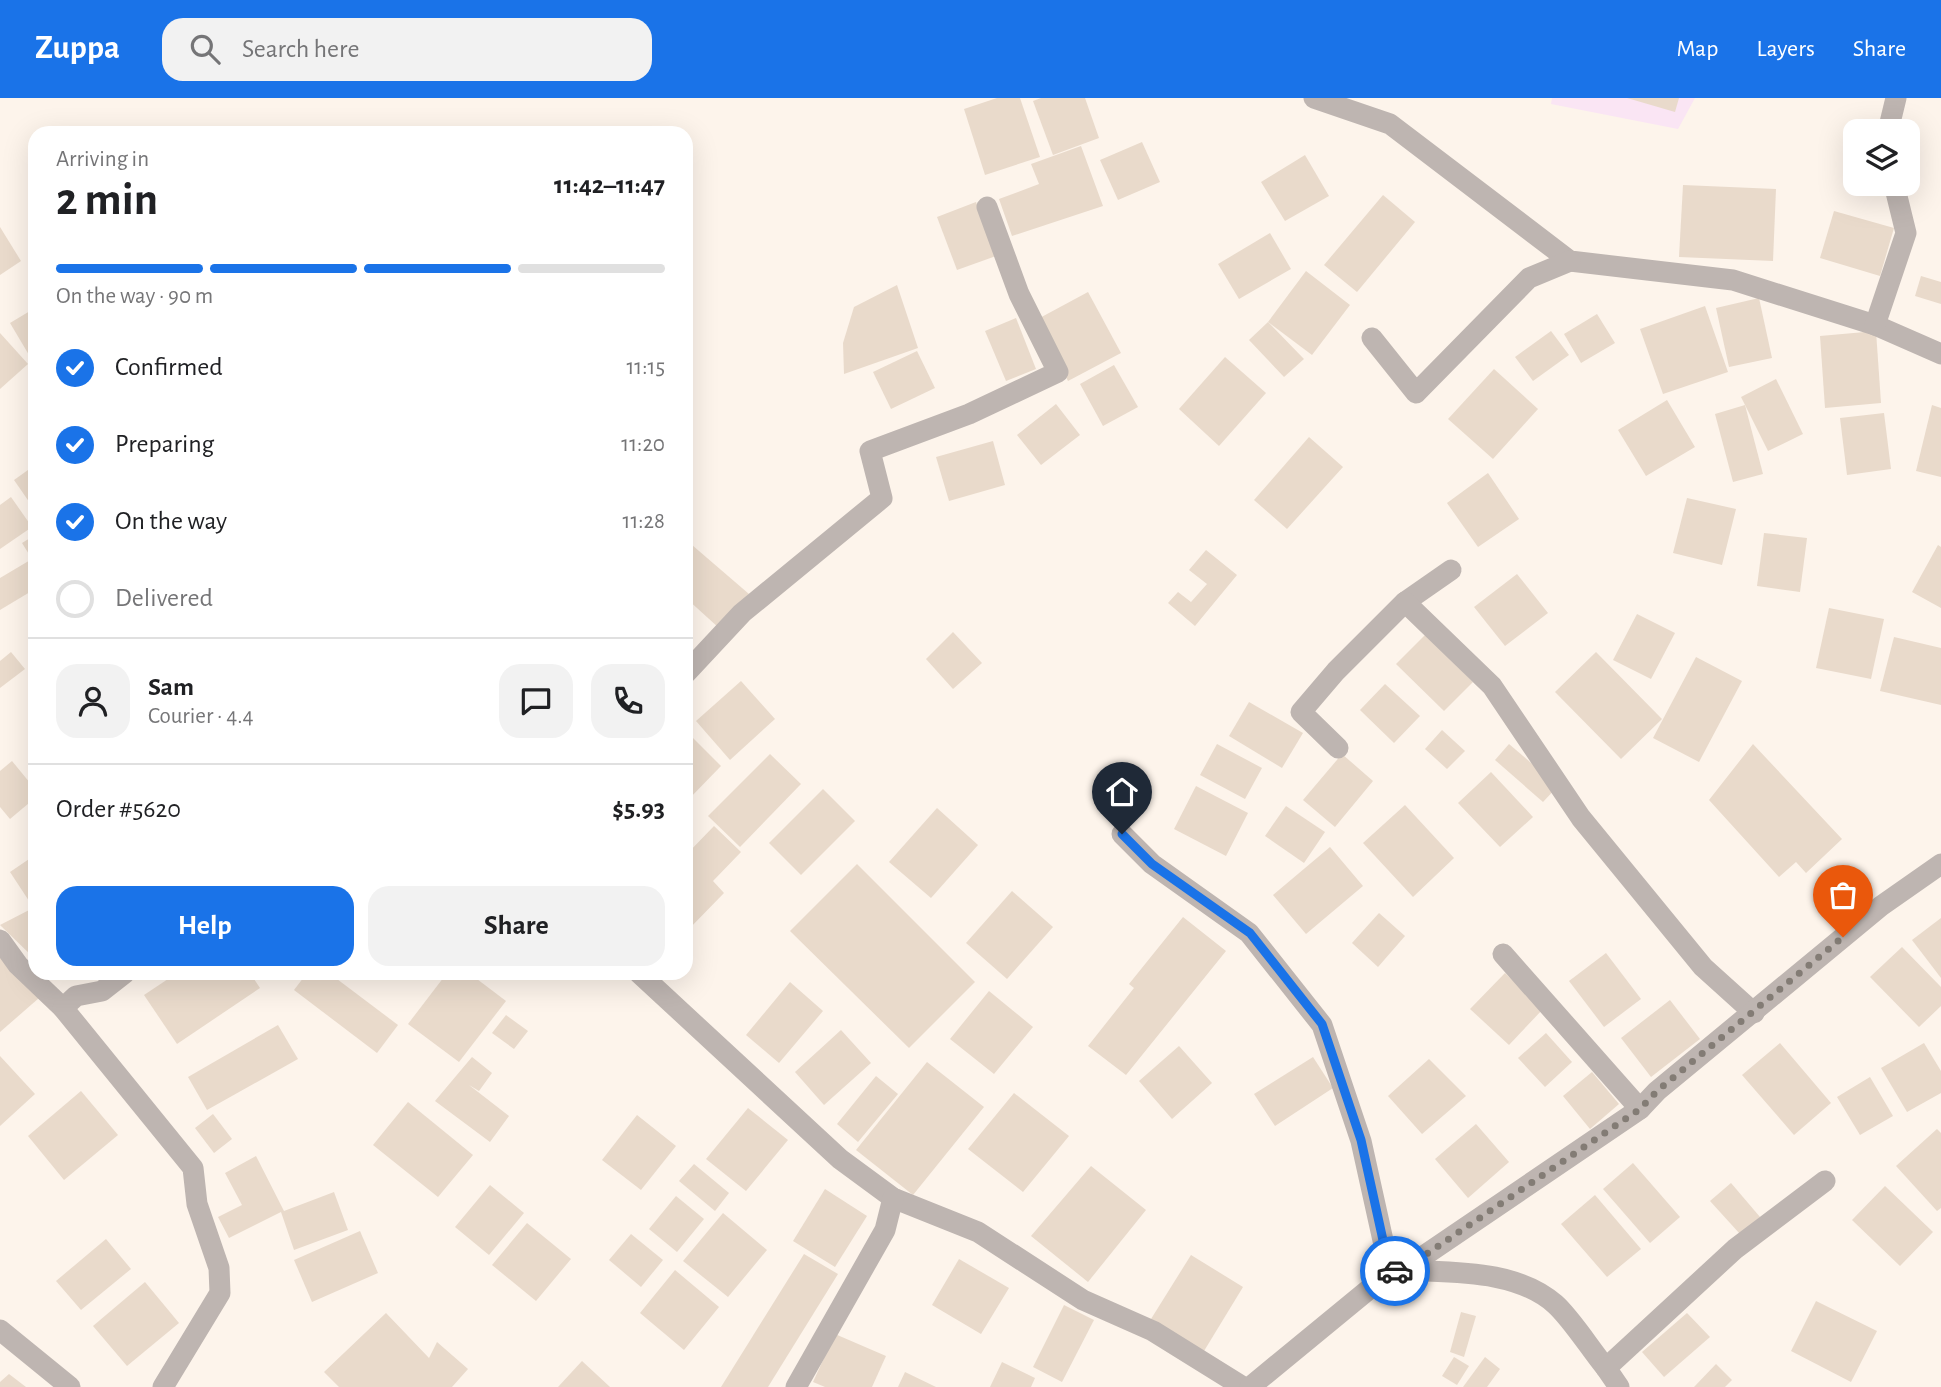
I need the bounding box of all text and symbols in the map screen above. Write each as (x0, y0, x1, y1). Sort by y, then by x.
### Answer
search box (162, 18, 652, 81)
icon: search (186, 30, 224, 68)
text: Zuppa (35, 32, 120, 65)
text: Search here (242, 36, 359, 62)
text: Map (1676, 37, 1718, 61)
text: Layers (1756, 37, 1815, 61)
text: Share (1853, 37, 1906, 61)
map controls (1843, 119, 1920, 196)
button: layers (1843, 119, 1920, 196)
text: Arriving in (56, 148, 149, 171)
text: 11:42–11:47 (554, 172, 665, 198)
text: 2 min (56, 177, 158, 223)
text: On the way · 90 m (56, 285, 213, 308)
icon: check (56, 349, 94, 387)
text: Confirmed (115, 354, 223, 380)
text: 11:15 (626, 356, 665, 379)
icon: check (56, 426, 94, 464)
text: Preparing (115, 431, 214, 457)
text: 11:20 (621, 433, 665, 456)
icon: check (56, 503, 94, 541)
text: On the way (115, 508, 227, 534)
text: 11:28 (623, 510, 665, 533)
text: Delivered (115, 585, 213, 611)
button: person (56, 664, 130, 738)
button: chat (499, 664, 573, 738)
button: phone (591, 664, 665, 738)
text: Sam (148, 674, 194, 700)
text: Courier · 4.4 (148, 705, 254, 728)
pin (1092, 762, 1152, 834)
icon: home (1103, 773, 1141, 811)
text: Order #5620 (56, 796, 181, 822)
text: $5.93 (612, 796, 665, 822)
pin (1813, 865, 1873, 937)
icon: bag (1824, 876, 1862, 914)
button: Help (56, 886, 354, 966)
button: Share (368, 886, 665, 966)
courier (1360, 1236, 1430, 1306)
icon: car (1376, 1252, 1414, 1290)

